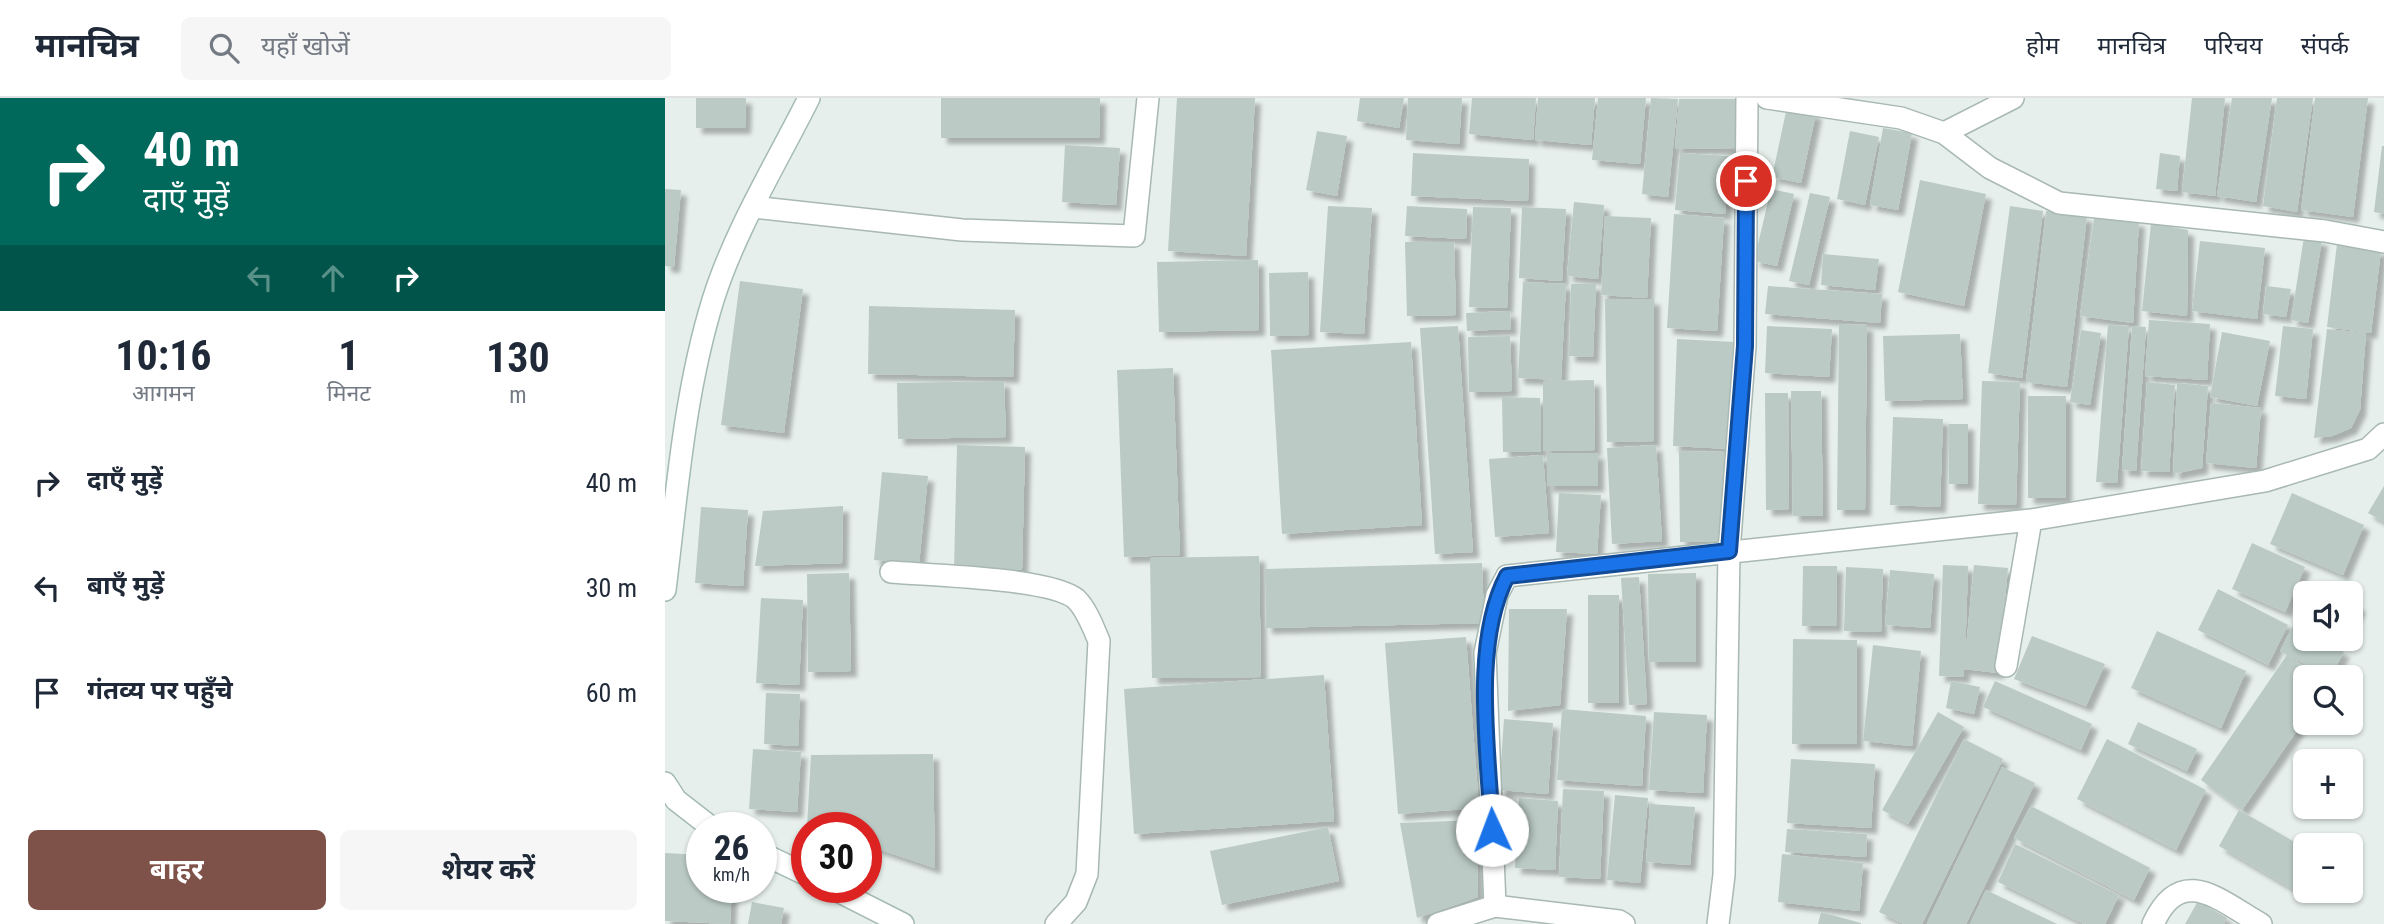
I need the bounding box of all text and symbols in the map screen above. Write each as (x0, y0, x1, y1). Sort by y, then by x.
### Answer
search box (181, 17, 671, 80)
text: मानचित्र (35, 26, 139, 65)
icon: search (205, 29, 243, 67)
text: यहाँ खोजें (261, 31, 350, 61)
text: होम (2026, 32, 2059, 60)
text: मानचित्र (2097, 32, 2166, 60)
text: परिचय (2204, 32, 2263, 60)
text: संपर्क (2301, 32, 2349, 60)
text: 40 m (143, 121, 240, 178)
icon: right (28, 126, 119, 217)
pin (1716, 151, 1776, 211)
icon: arrive (1727, 162, 1765, 200)
text: दाएँ मुड़ें (143, 180, 230, 218)
icon: left (241, 259, 279, 297)
icon: ahead (314, 259, 352, 297)
icon: right (387, 259, 425, 297)
text: 10:16 (115, 331, 212, 380)
text: 1 (338, 331, 359, 380)
text: 130 (486, 333, 550, 382)
text: आगमन (132, 380, 195, 407)
text: मिनट (327, 380, 371, 407)
text: m (509, 382, 527, 409)
icon: right (28, 464, 66, 502)
text: दाएँ मुड़ें (87, 465, 163, 495)
text: 40 m (586, 468, 637, 498)
icon: left (28, 569, 66, 607)
text: बाएँ मुड़ें (87, 570, 164, 600)
text: 30 m (586, 573, 637, 603)
map controls (2293, 581, 2363, 903)
button: sound (2293, 581, 2363, 651)
button: search (2293, 665, 2363, 735)
icon: arrive (28, 674, 66, 712)
text: गंतव्य पर पहुँचे (87, 675, 233, 705)
text: 60 m (586, 678, 637, 708)
button: + (2293, 749, 2363, 819)
position arrow (1455, 793, 1529, 867)
speed limit sign: 30 (791, 812, 882, 903)
text: 26 (714, 828, 749, 869)
button: बाहर (28, 830, 326, 910)
button: शेयर करें (340, 830, 637, 910)
button: − (2293, 833, 2363, 903)
text: km/h (713, 864, 750, 885)

